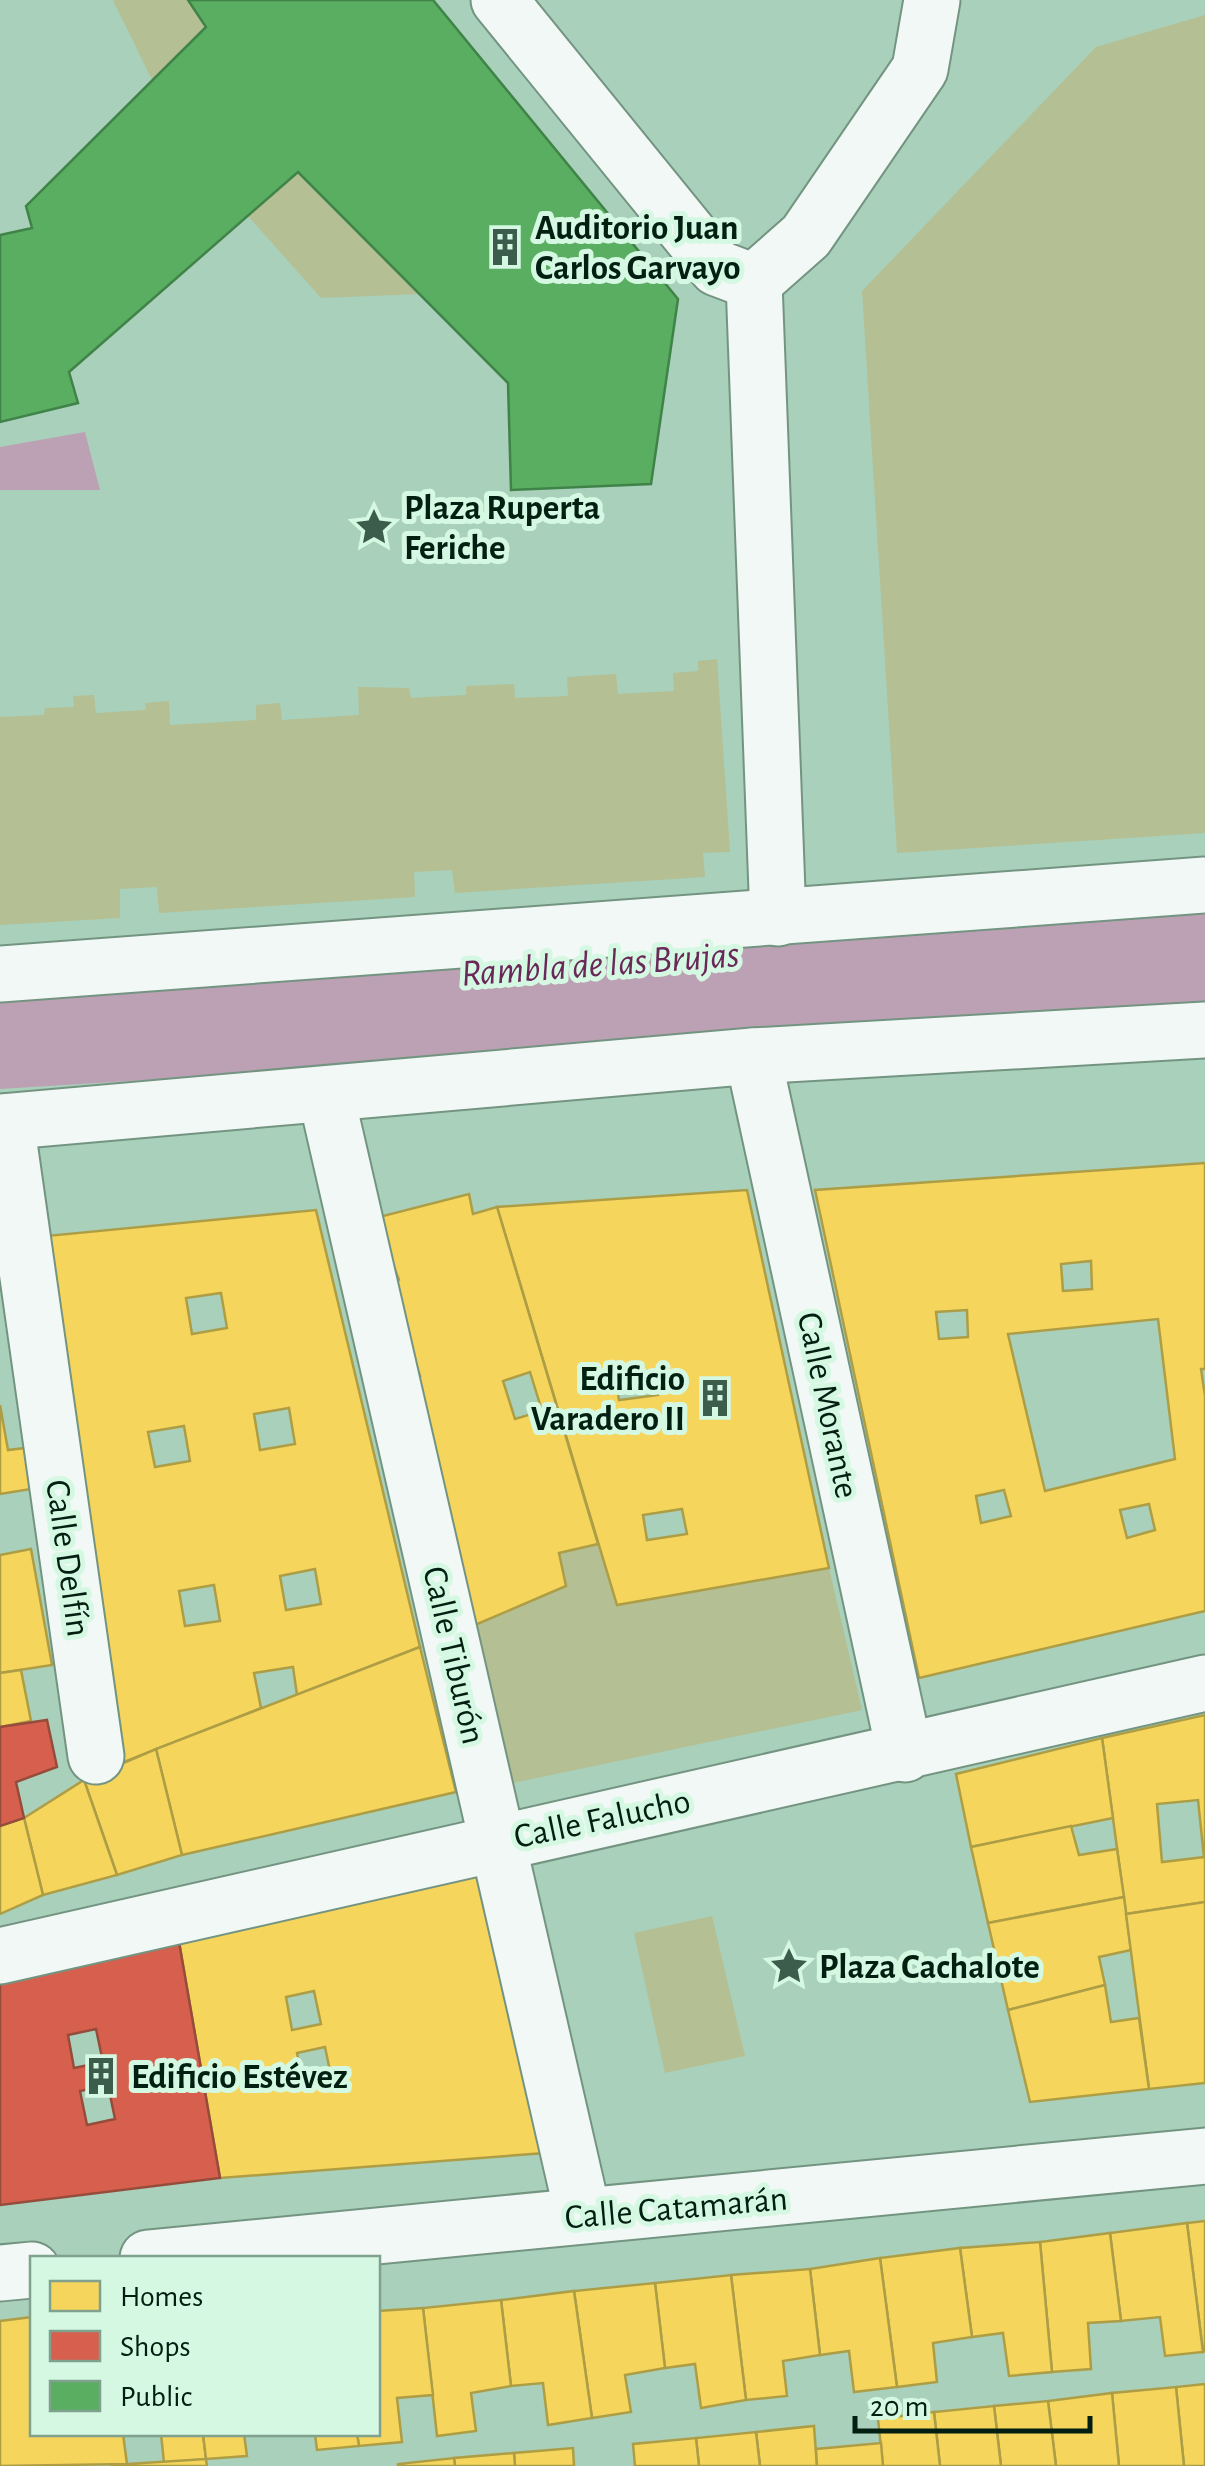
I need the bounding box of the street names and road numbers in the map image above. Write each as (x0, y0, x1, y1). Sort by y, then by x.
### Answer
street label: Calle Morante (791, 1309, 864, 1501)
street label: Calle Delfín (39, 1477, 96, 1639)
street label: Calle Tiburón (416, 1563, 491, 1747)
street label: Calle Falucho (511, 1784, 694, 1855)
street label: Calle Catamarán (563, 2181, 789, 2236)

